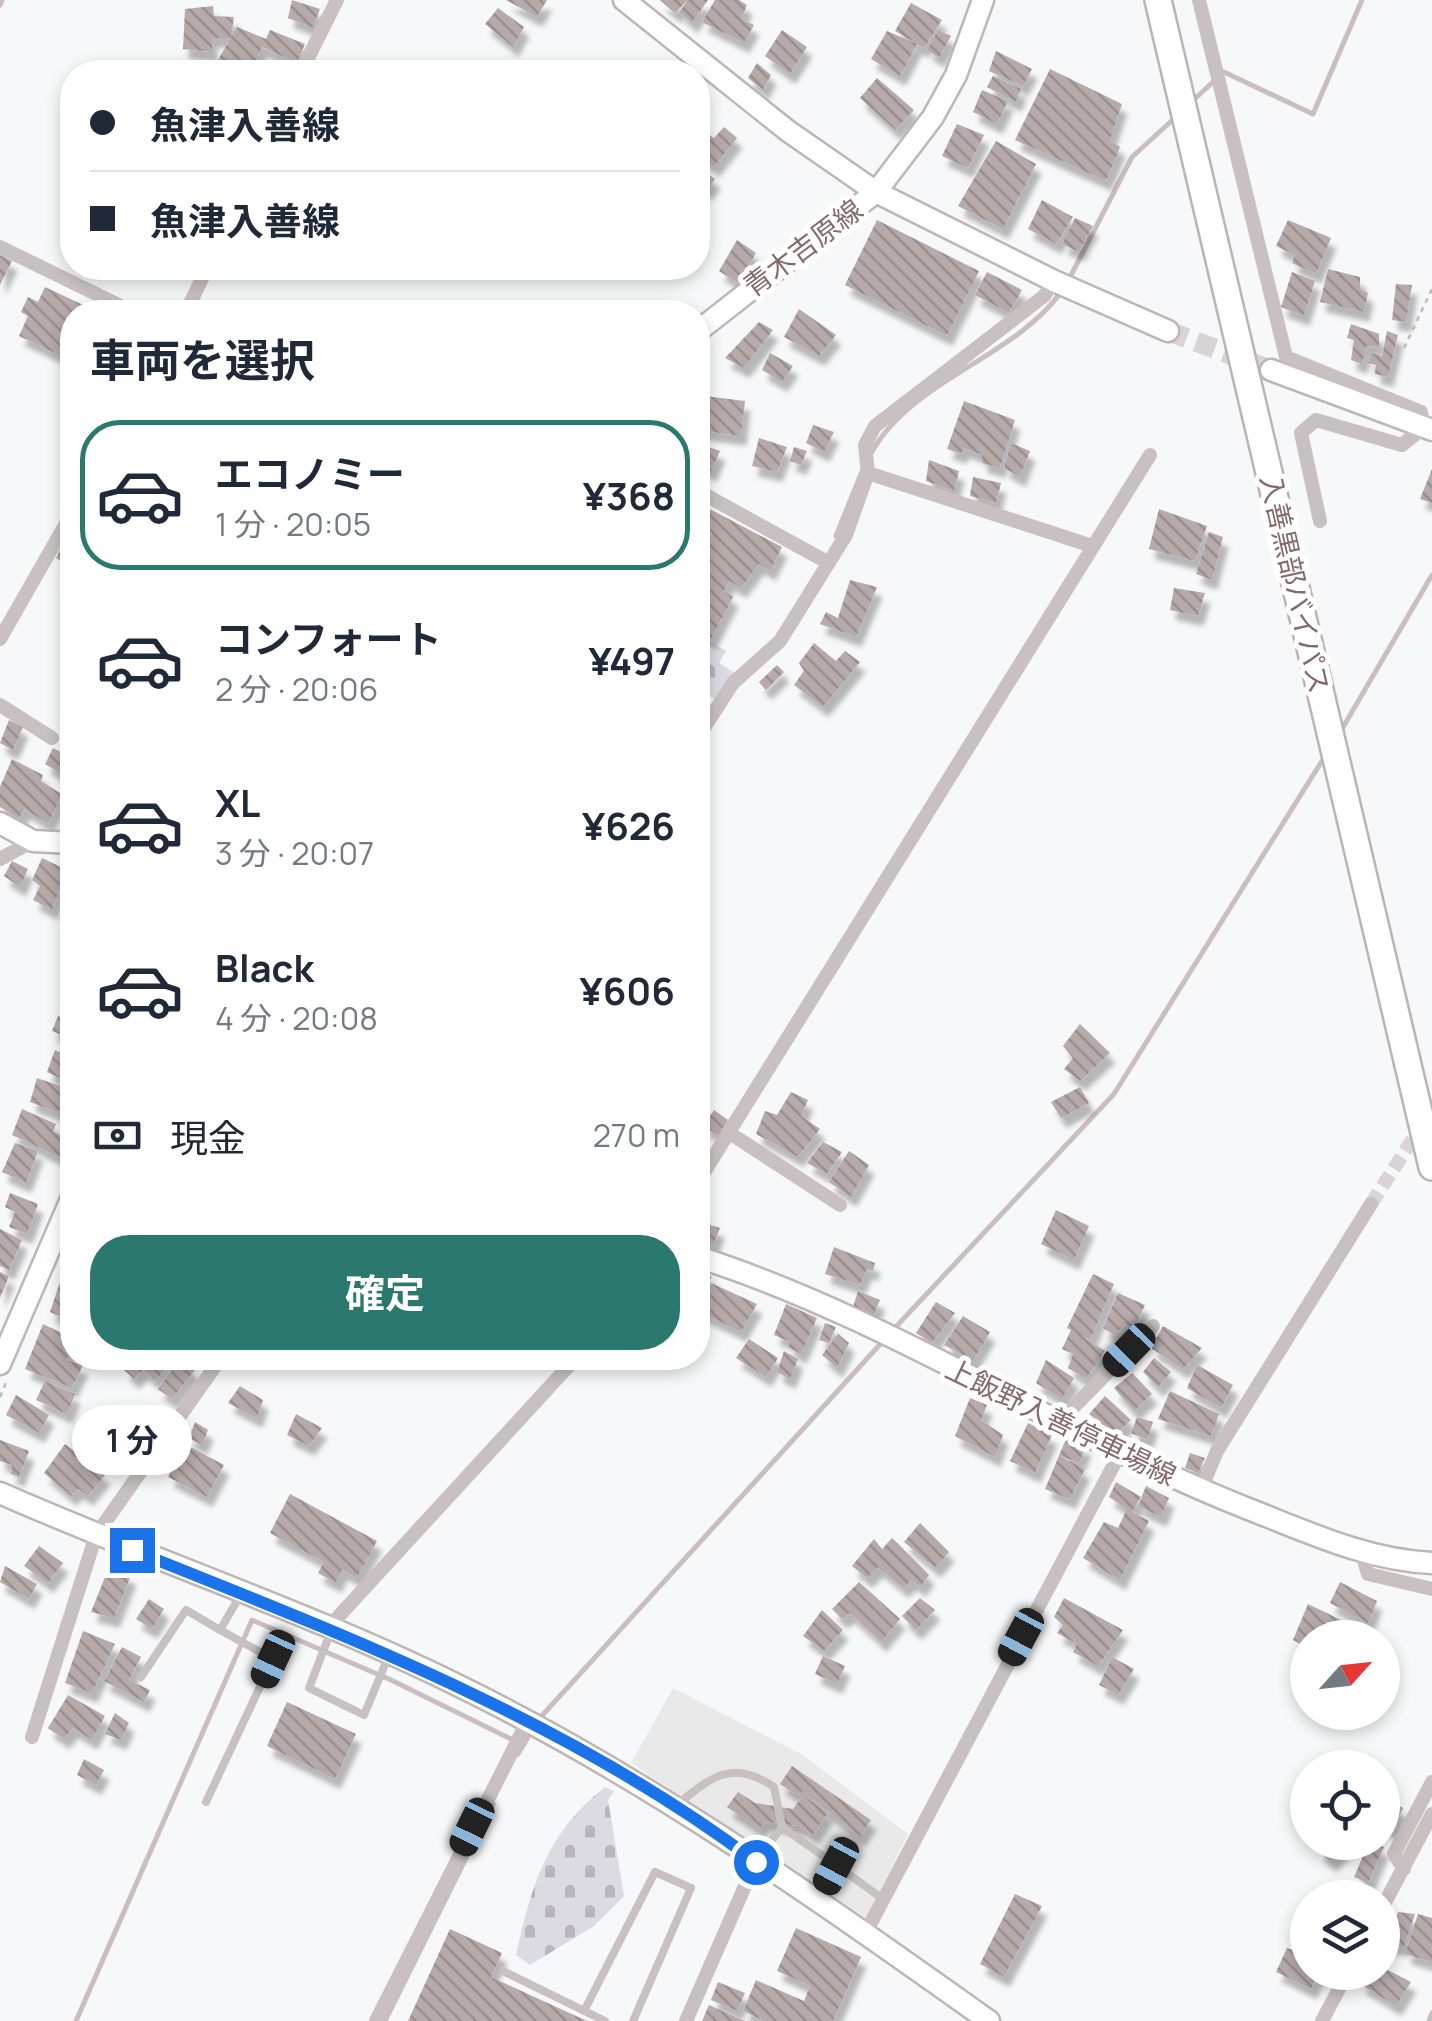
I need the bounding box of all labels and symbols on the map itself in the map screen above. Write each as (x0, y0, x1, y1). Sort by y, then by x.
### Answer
street label: 青木吉原線 (735, 190, 870, 305)
street label: 入善黒部バイパス (1252, 471, 1340, 697)
car (1097, 1318, 1161, 1382)
street label: 上飯野入善停車場線 (940, 1349, 1183, 1493)
callout: 1 分 (72, 1405, 192, 1475)
route end (110, 1528, 155, 1573)
car (994, 1603, 1048, 1671)
north arrow (1290, 1620, 1400, 1730)
car (247, 1625, 299, 1693)
car (445, 1793, 499, 1861)
car (809, 1832, 863, 1900)
route start (734, 1840, 779, 1885)

